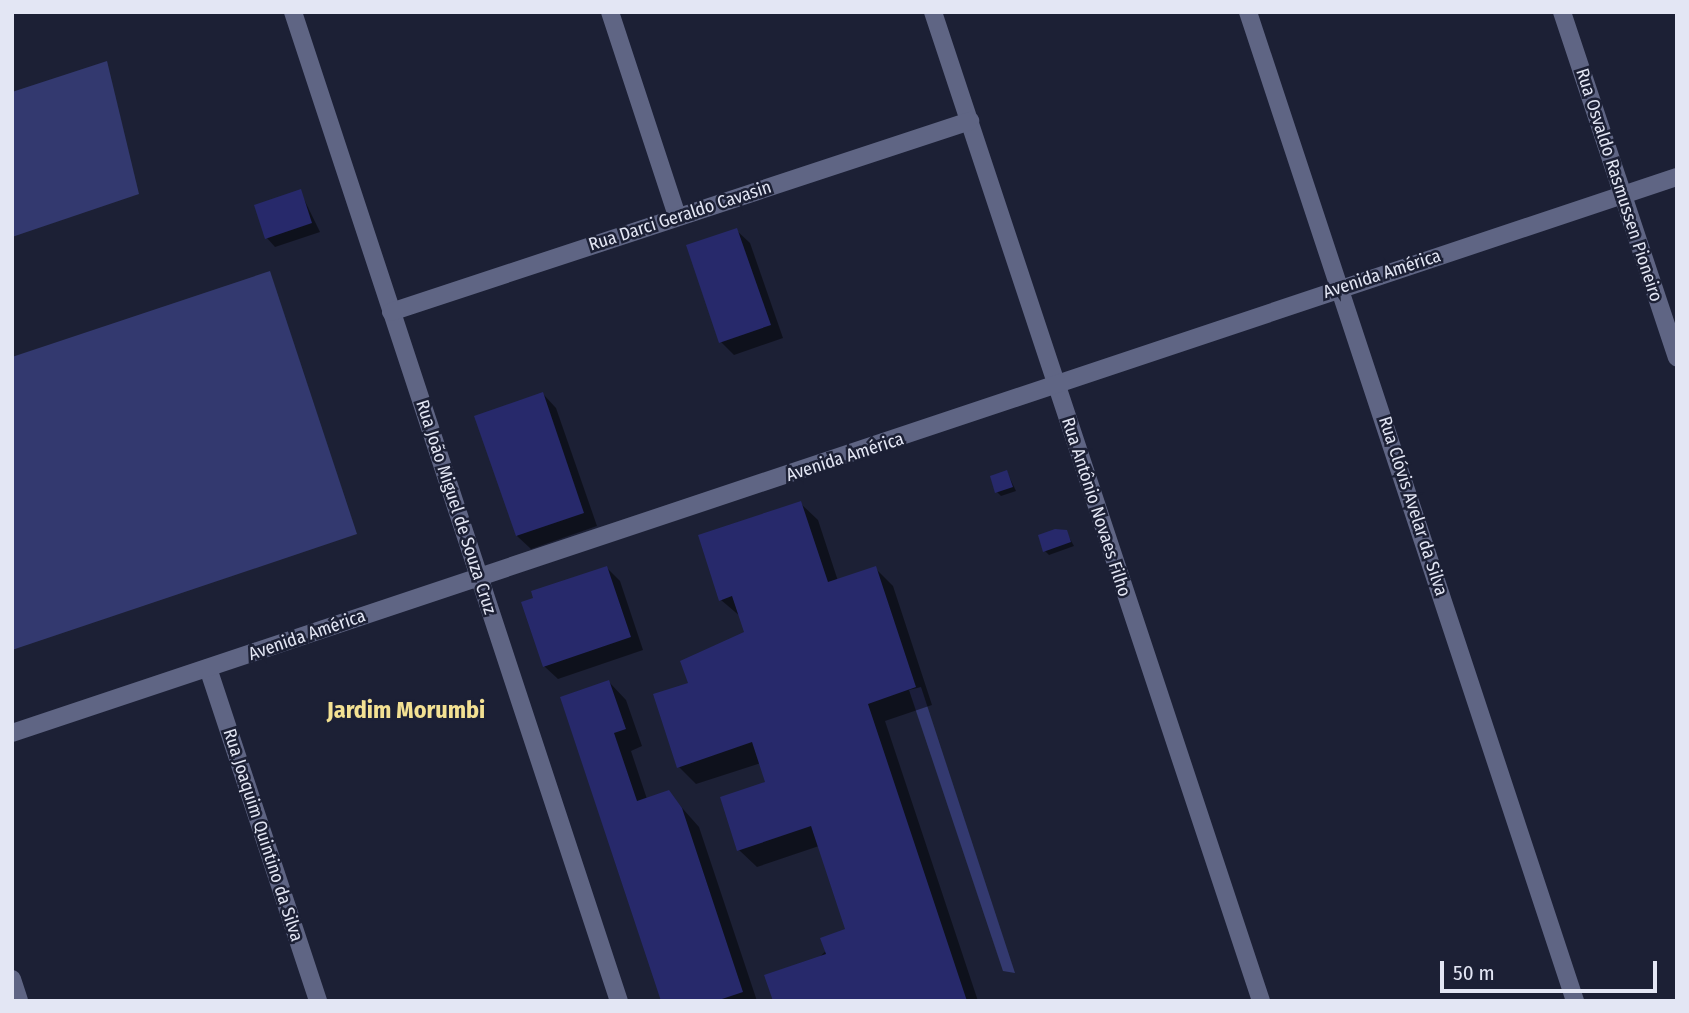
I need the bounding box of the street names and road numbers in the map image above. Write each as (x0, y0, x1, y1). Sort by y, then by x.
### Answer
street label: Rua Osvaldo Rasmussen Pioneiro (1571, 66, 1667, 304)
street label: Rua Darci Geraldo Cavasin (586, 176, 774, 256)
street label: Avenida América (1320, 245, 1444, 303)
street label: Rua João Miguel de Souza Cruz (411, 397, 501, 617)
street label: Rua Clóvis Avelar da Silva (1374, 414, 1452, 598)
street label: Rua Antônio Novaes Filho (1057, 415, 1135, 599)
street label: Avenida América (783, 428, 907, 486)
street label: Avenida América (246, 605, 368, 665)
street label: Rua Joaquim Quintino da Silva (218, 726, 308, 944)

